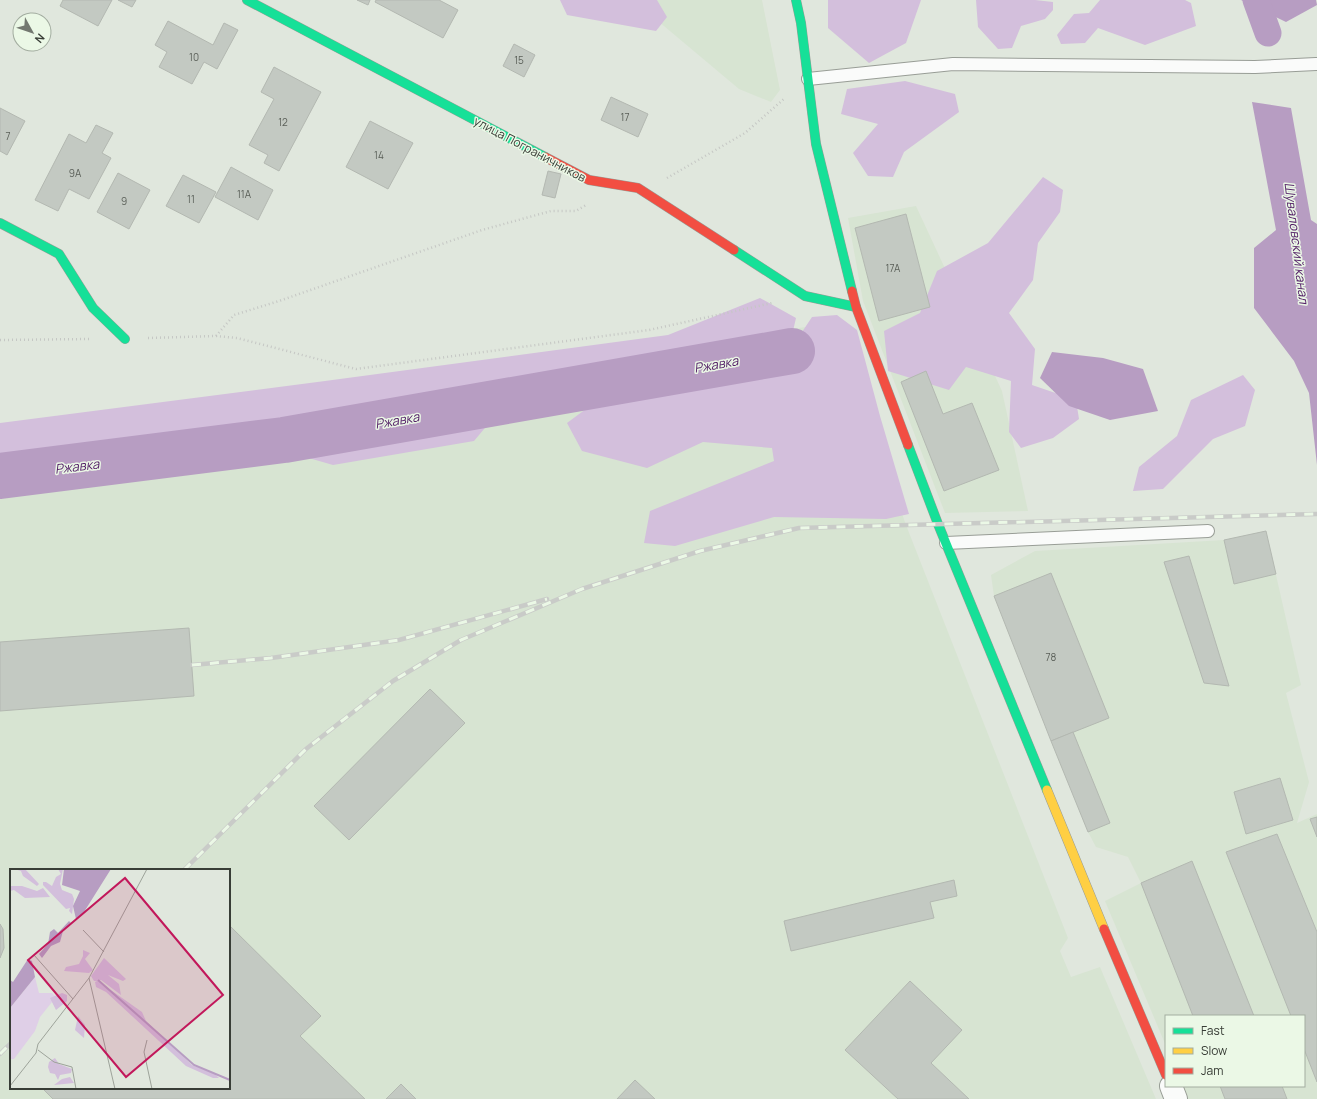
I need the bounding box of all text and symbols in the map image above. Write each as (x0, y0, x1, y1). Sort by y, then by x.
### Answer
north arrow (12, 12, 52, 52)
text: N (32, 31, 48, 47)
house number: 10 (189, 50, 199, 64)
house number: 15 (514, 53, 524, 67)
house number: 17 (621, 110, 629, 124)
street label: улица Пограничников (471, 112, 590, 186)
house number: 12 (278, 115, 288, 129)
house number: 7 (5, 129, 11, 143)
house number: 14 (374, 148, 384, 162)
house number: 9А (69, 166, 82, 180)
water label: Шуваловский канал (1281, 181, 1314, 306)
house number: 11А (237, 187, 252, 201)
house number: 11 (187, 192, 195, 206)
house number: 9 (121, 194, 127, 208)
house number: 17А (886, 261, 901, 275)
water label: Ржавка (693, 351, 740, 377)
water label: Ржавка (374, 407, 421, 433)
water label: Ржавка (54, 454, 101, 478)
house number: 78 (1046, 650, 1057, 664)
inset map (10, 869, 230, 1089)
legend (1165, 1015, 1305, 1087)
text: Fast (1201, 1022, 1225, 1039)
text: Slow (1201, 1042, 1227, 1059)
text: Jam (1201, 1062, 1223, 1079)

